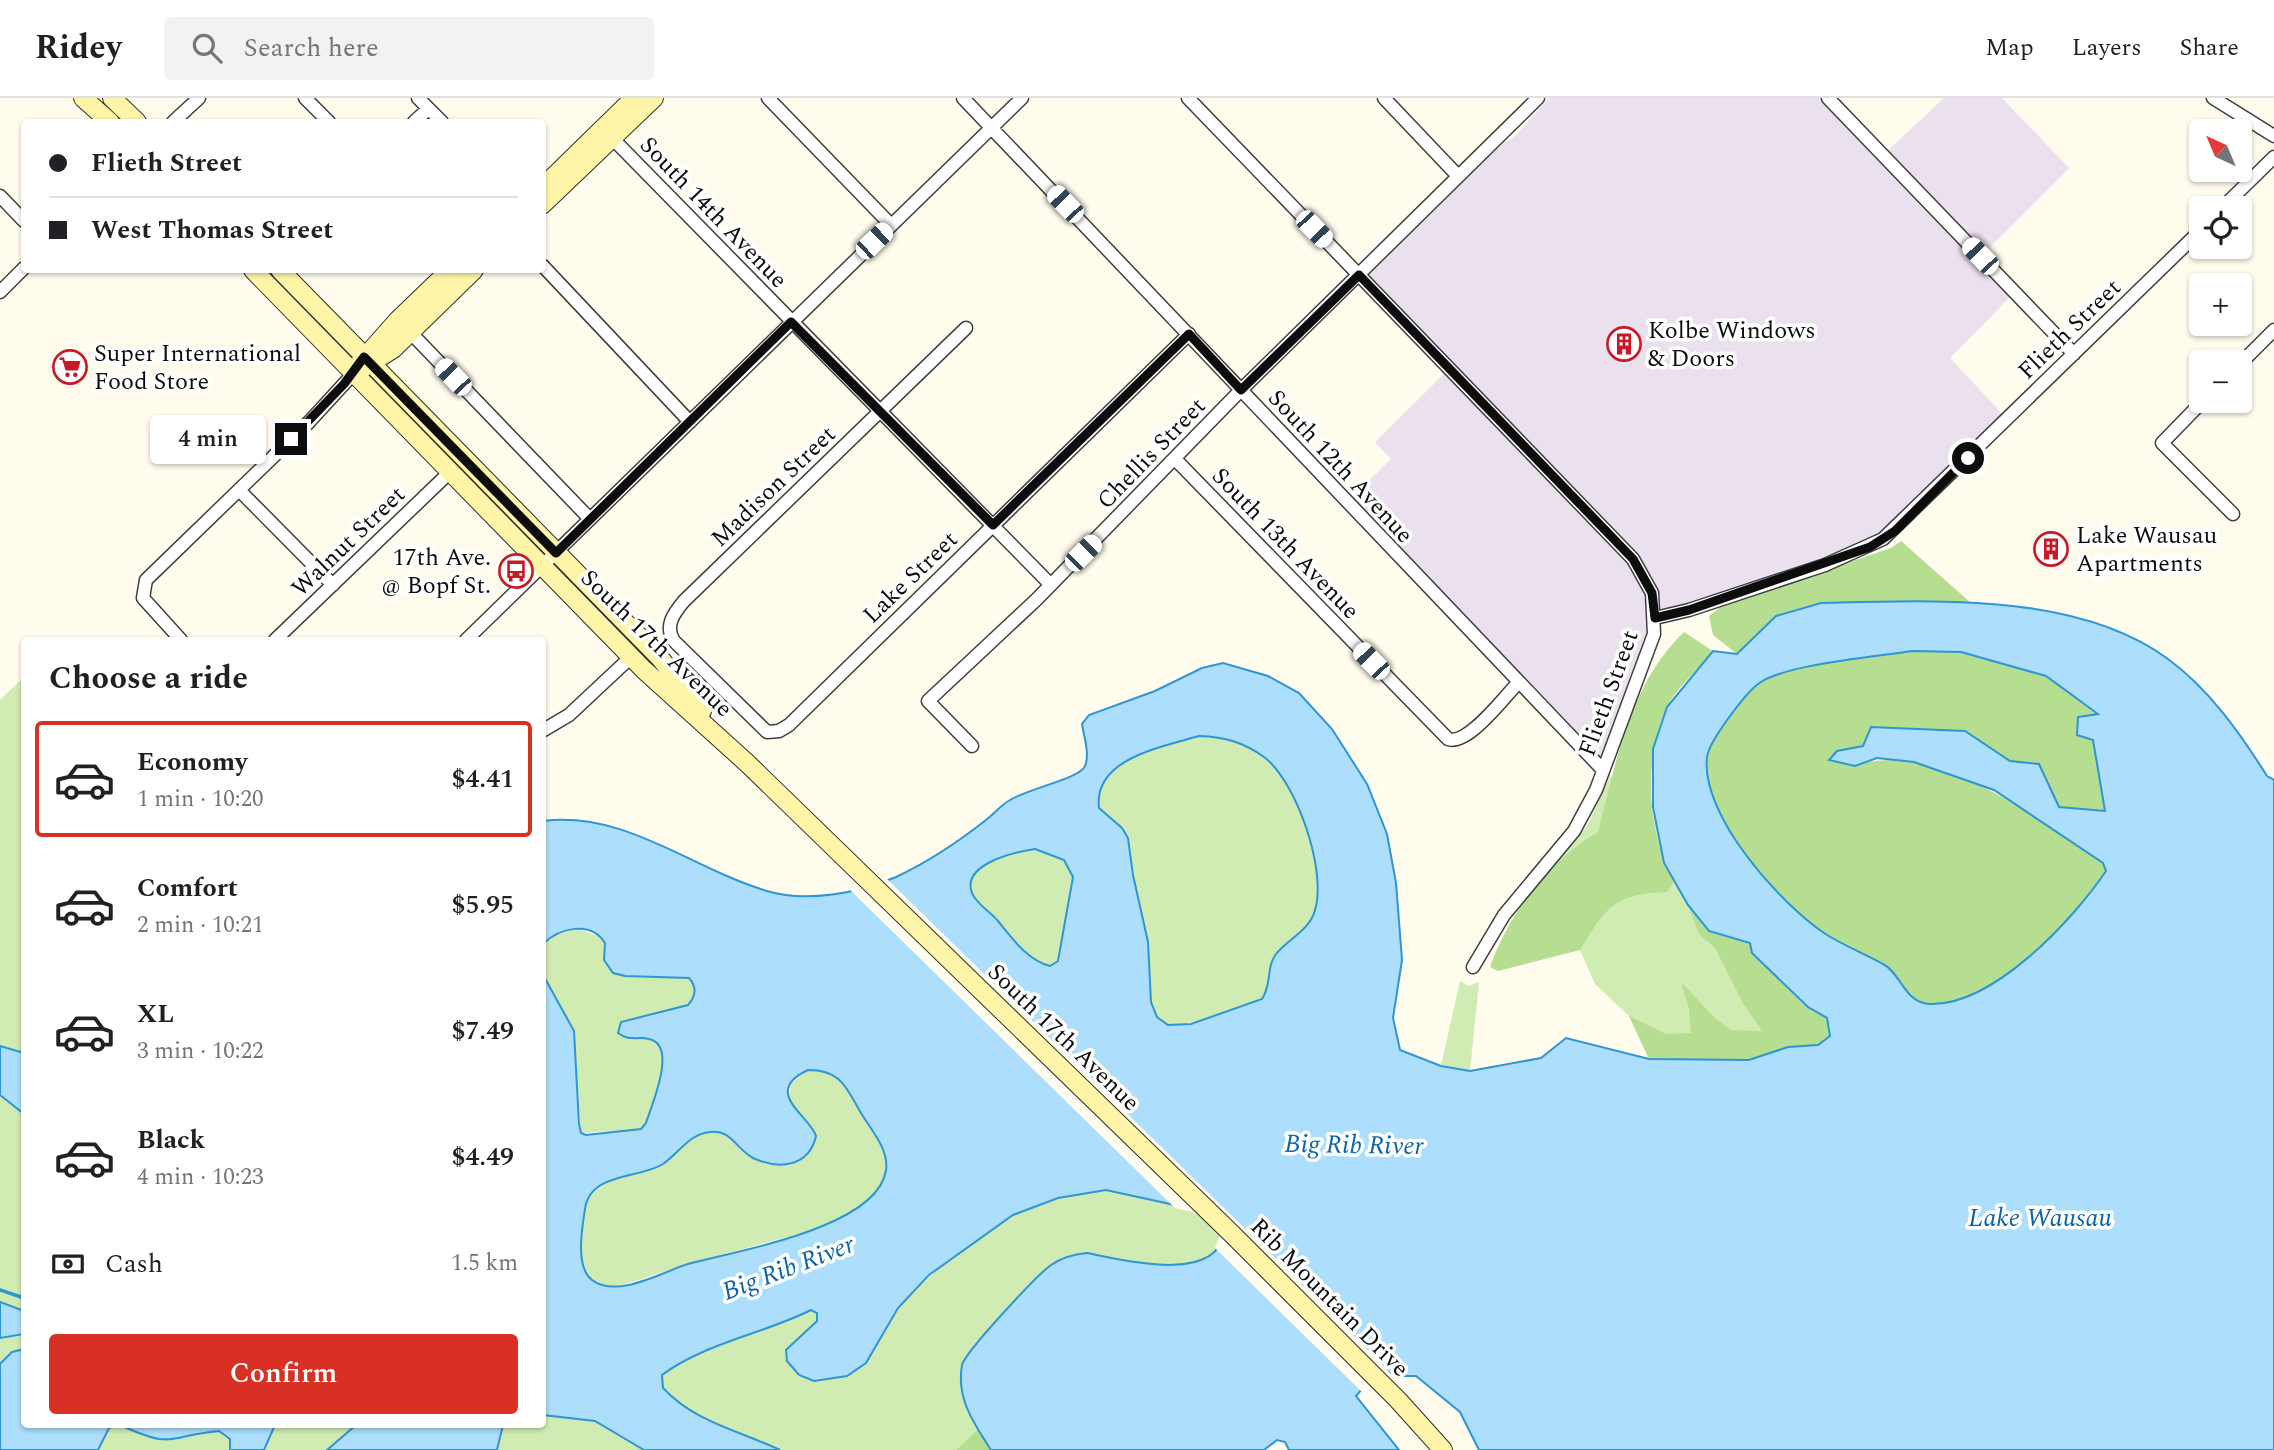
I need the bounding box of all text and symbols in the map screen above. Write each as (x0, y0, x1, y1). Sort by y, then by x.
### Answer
search box (164, 17, 654, 80)
text: Ridey (35, 23, 122, 73)
text: Search here (244, 28, 379, 68)
icon: search (188, 29, 226, 67)
text: Map (1985, 30, 2034, 66)
text: Layers (2072, 30, 2142, 66)
text: Share (2180, 30, 2239, 66)
north arrow (2189, 119, 2252, 182)
map controls (2189, 119, 2252, 413)
street label: South 14th Avenue (631, 128, 796, 297)
text: Flieth Street (91, 143, 242, 183)
car (1043, 182, 1088, 226)
button: locate (2189, 196, 2252, 259)
car (1292, 207, 1337, 251)
text: West Thomas Street (91, 210, 333, 250)
car (852, 219, 897, 263)
car (1958, 234, 2003, 278)
street label: Flieth Street (2010, 271, 2130, 388)
button: + (2189, 273, 2252, 336)
place label: Kolbe Windows & Doors (1648, 313, 1816, 377)
building icon: Kolbe Windows & Doors (1605, 325, 1643, 363)
place label: Super International Food Store (94, 336, 301, 400)
supermarket icon: Super International Food Store (51, 348, 89, 386)
button: − (2189, 350, 2252, 413)
car (431, 355, 476, 399)
street label: South 12th Avenue (1259, 381, 1422, 552)
street label: Chellis Street (1089, 389, 1215, 518)
callout: 4 min (151, 414, 266, 464)
street label: Madison Street (703, 418, 844, 556)
text: 4 min (178, 422, 238, 457)
route end (275, 423, 307, 455)
route start (1952, 442, 1984, 474)
street label: South 13th Avenue (1203, 459, 1368, 628)
street label: Walnut Street (283, 478, 414, 606)
place label: Lake Wausau Apartments (2076, 518, 2217, 582)
street label: Lake Street (855, 523, 966, 632)
building icon: Lake Wausau Apartments (2032, 530, 2070, 568)
car (1061, 531, 1106, 575)
place label: 17th Ave. @ Bopf St. (381, 540, 491, 604)
bus stop icon: 17th Ave. @ Bopf St. (497, 552, 535, 590)
street label: South 17th Avenue (572, 561, 741, 726)
street label: Flieth Street (1569, 625, 1648, 761)
car (1349, 639, 1394, 683)
text: Choose a ride (49, 654, 248, 703)
text: Economy (137, 742, 247, 782)
icon: car (53, 748, 116, 811)
text: $4.41 (451, 759, 514, 799)
text: 1 min · 10:20 (137, 782, 264, 817)
text: Comfort (137, 868, 238, 908)
icon: car (53, 874, 116, 937)
text: $5.95 (451, 885, 514, 925)
text: 2 min · 10:21 (137, 908, 264, 943)
street label: South 17th Avenue (979, 955, 1148, 1120)
text: XL (137, 994, 174, 1034)
icon: car (53, 1000, 116, 1063)
text: $7.49 (451, 1011, 514, 1051)
text: 3 min · 10:22 (137, 1034, 264, 1069)
text: Black (137, 1120, 205, 1160)
water label: Big Rib River (1284, 1124, 1425, 1166)
icon: car (53, 1126, 116, 1189)
text: $4.49 (451, 1137, 514, 1177)
text: 4 min · 10:23 (137, 1160, 264, 1195)
water label: Lake Wausau (1968, 1198, 2112, 1238)
street label: Rib Mountain Drive (1241, 1210, 1417, 1386)
water label: Big Rib River (716, 1224, 861, 1312)
text: Cash (105, 1244, 163, 1284)
icon: cash (49, 1245, 87, 1283)
text: 1.5 km (451, 1246, 518, 1281)
button: Confirm (49, 1334, 518, 1414)

